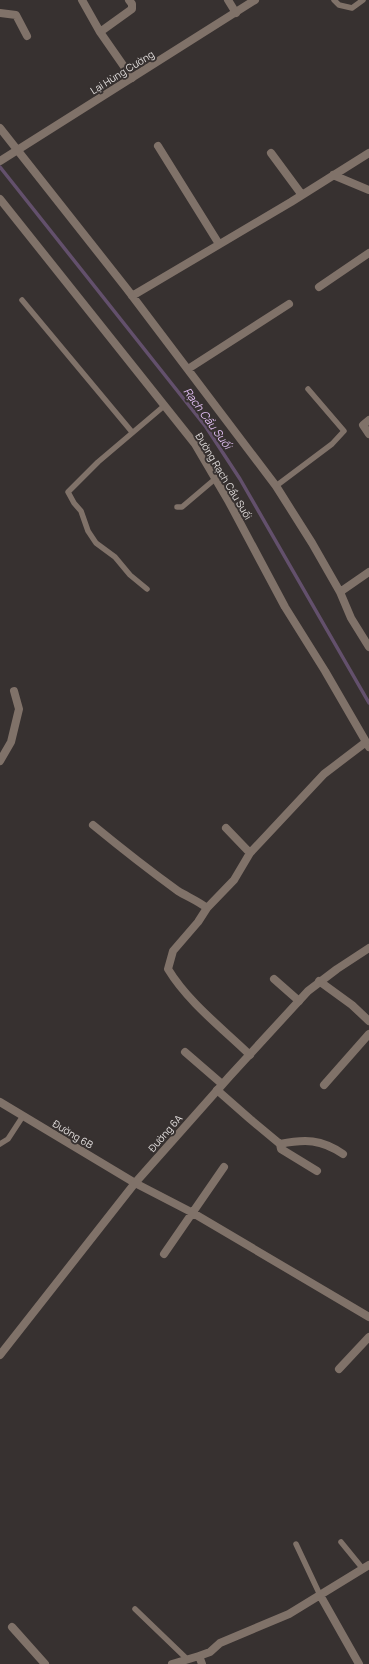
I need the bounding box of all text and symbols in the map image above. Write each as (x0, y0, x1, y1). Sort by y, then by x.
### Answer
street label: Lại Hùng Cường (87, 47, 157, 97)
water label: Rạch Cầu Suối (180, 384, 236, 453)
street label: Đường Rạch Cầu Suối (193, 430, 255, 522)
street label: Đường 6A (145, 1111, 186, 1155)
street label: Đường 6B (50, 1116, 96, 1152)

